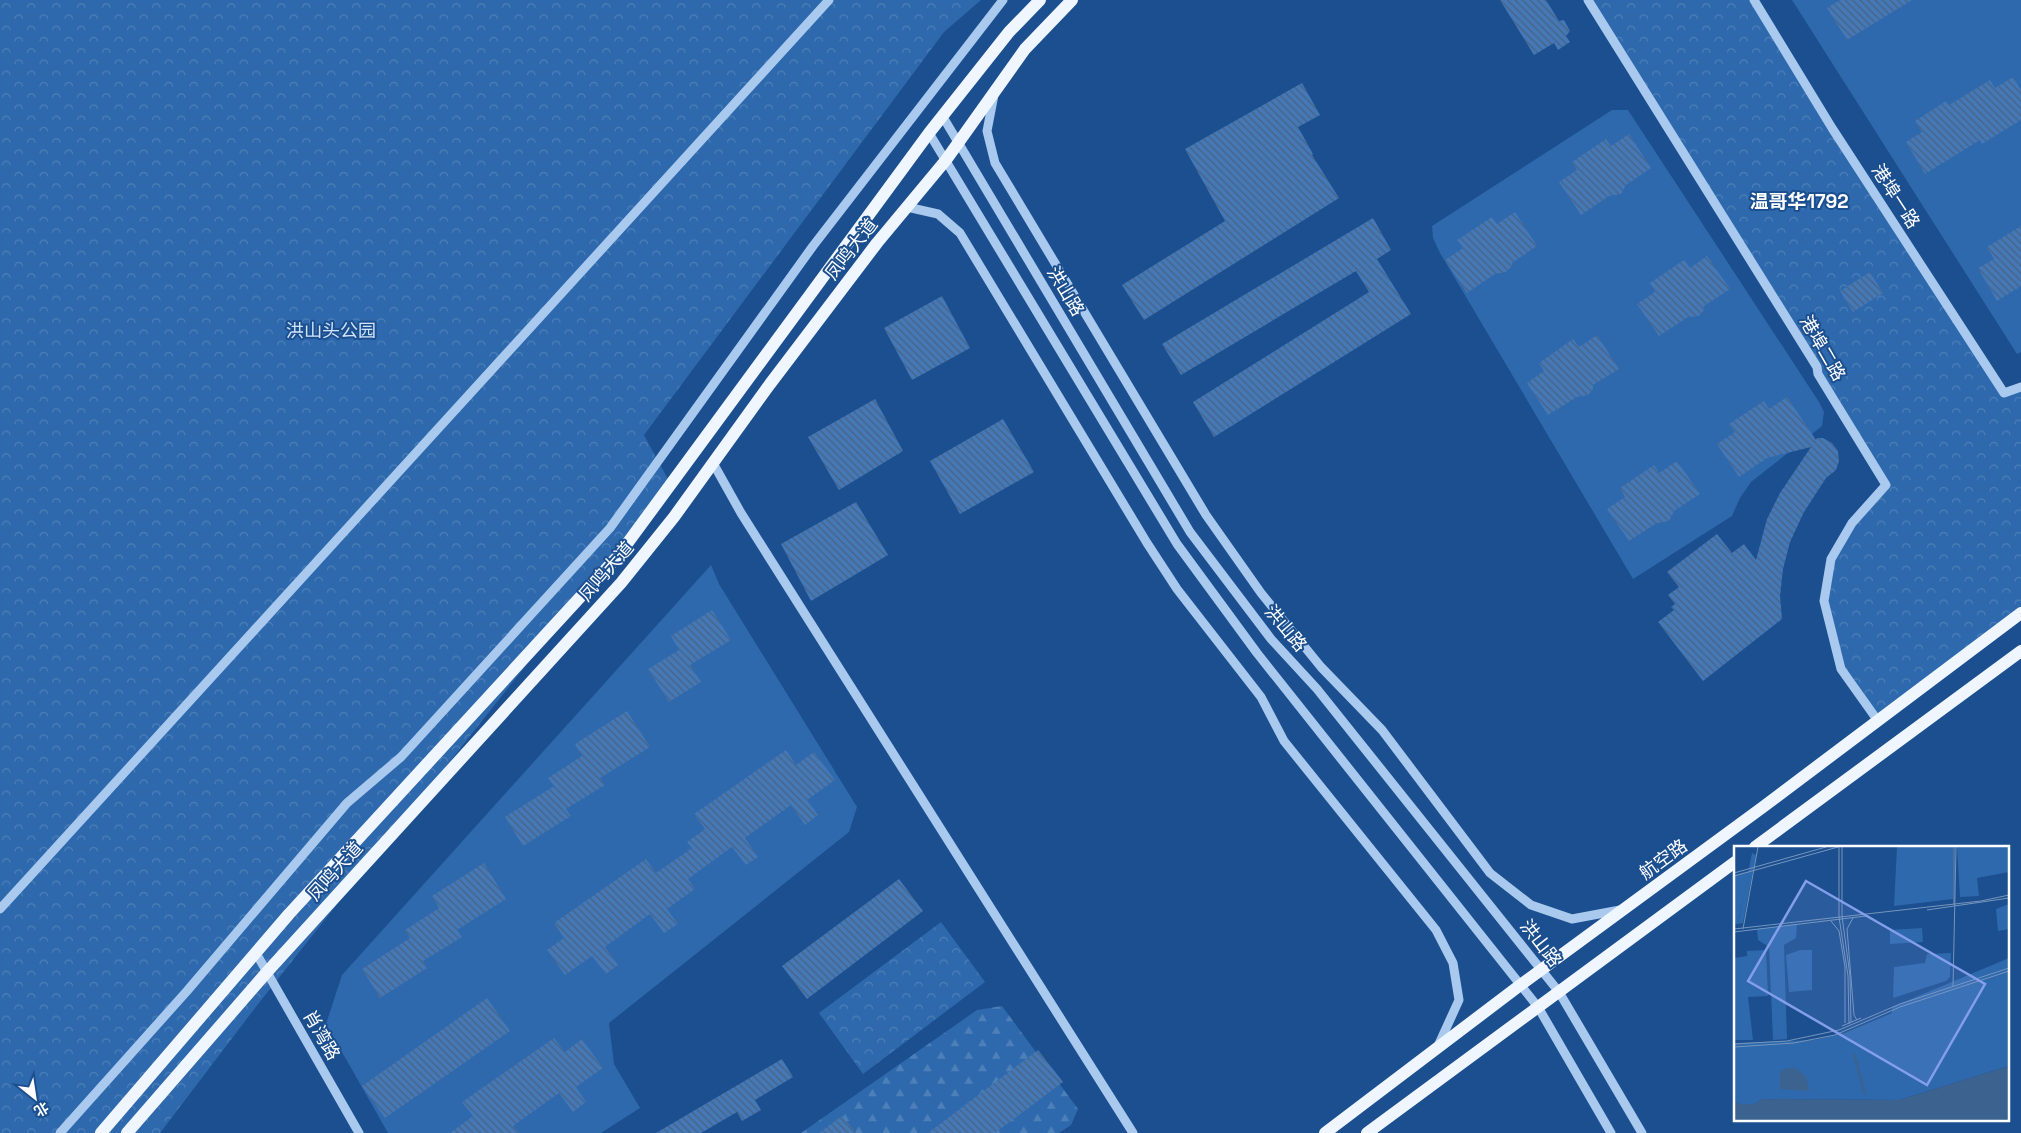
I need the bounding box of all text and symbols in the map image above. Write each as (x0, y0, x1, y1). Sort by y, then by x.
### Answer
street label: 港埠一路 (1867, 160, 1925, 232)
district label: 温哥华1792 (1749, 189, 1849, 214)
street label: 凤鸣大道 (820, 214, 882, 284)
street label: 洪山路 (1042, 262, 1090, 320)
street label: 港埠二路 (1795, 311, 1851, 385)
park label: 洪山头公园 (286, 319, 376, 342)
street label: 凤鸣大道 (574, 536, 638, 606)
street label: 洪山路 (1260, 600, 1312, 656)
street label: 航空路 (1634, 834, 1692, 884)
street label: 凤鸣大道 (302, 837, 368, 905)
inset map (1734, 846, 2008, 1120)
street label: 洪山路 (1515, 915, 1567, 971)
street label: 肖湾路 (299, 1006, 345, 1064)
north arrow (10, 1073, 60, 1123)
text: 北 (31, 1098, 52, 1121)

